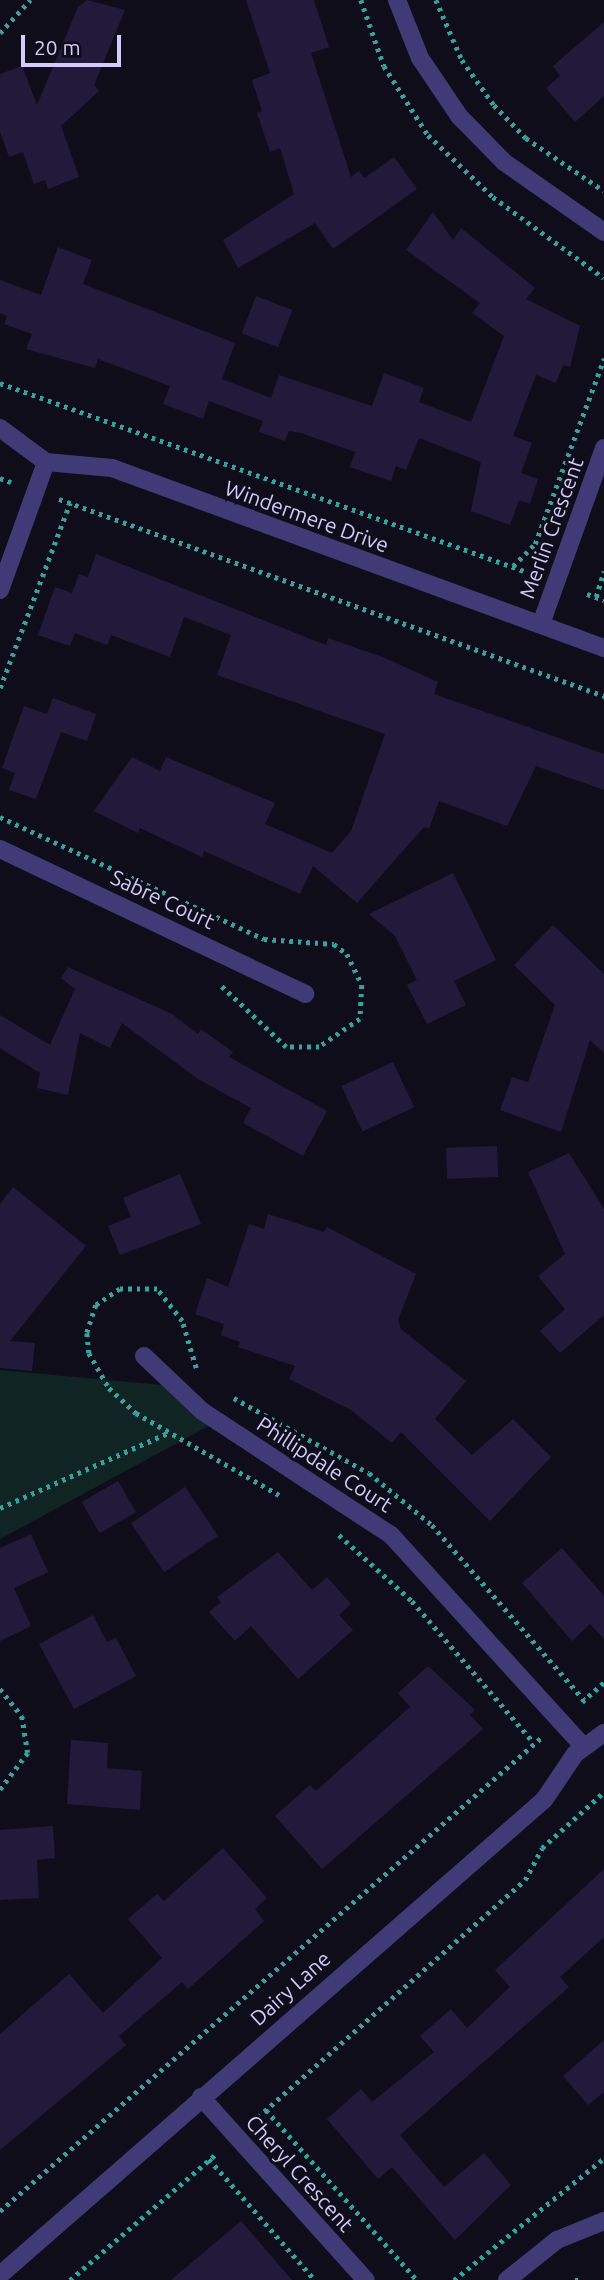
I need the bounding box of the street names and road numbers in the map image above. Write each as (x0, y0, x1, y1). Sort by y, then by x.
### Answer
street label: Merlin Crescent (514, 454, 588, 602)
street label: Windermere Drive (222, 475, 392, 557)
street label: Sabre Court (107, 864, 219, 934)
street label: Phillipdale Court (253, 1411, 397, 1517)
street label: Dairy Lane (245, 1945, 335, 2031)
street label: Cheryl Crescent (241, 2109, 359, 2237)

